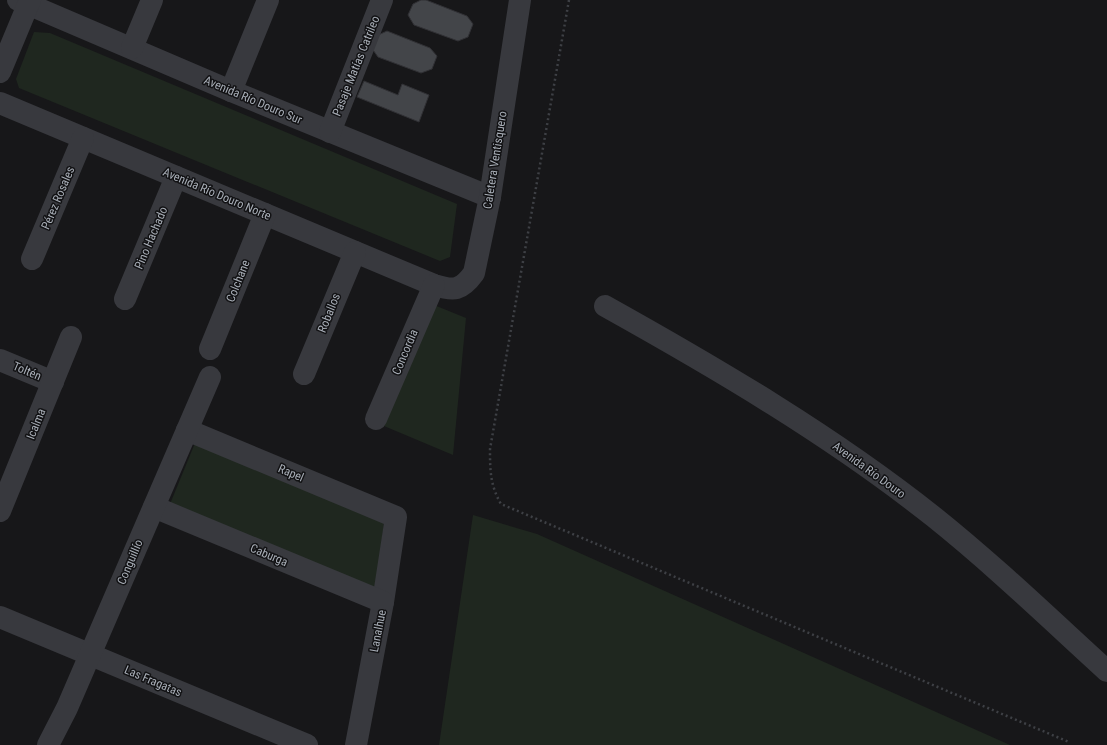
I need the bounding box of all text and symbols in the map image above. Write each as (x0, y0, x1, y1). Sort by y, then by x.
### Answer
street label: Pasaje Matías Catrileo (330, 14, 382, 118)
street label: Avenida Río Douro Sur (202, 73, 304, 127)
street label: Caletera Ventisquero (480, 110, 510, 210)
street label: Pérez Rosales (38, 164, 78, 232)
street label: Avenida Río Douro Norte (161, 165, 273, 223)
street label: Pino Hachado (132, 205, 170, 271)
street label: Colchane (223, 258, 253, 304)
street label: Roballos (315, 291, 343, 335)
street label: Concordia (389, 327, 421, 377)
street label: Toltén (11, 359, 43, 383)
street label: Icalma (24, 406, 49, 441)
street label: Avenida Río Douro (830, 439, 908, 501)
street label: Rapel (276, 461, 306, 485)
street label: Conguillío (114, 537, 146, 587)
street label: Caburga (248, 541, 290, 569)
street label: Lanalhue (367, 608, 389, 653)
street label: Las Fragatas (122, 663, 184, 699)

